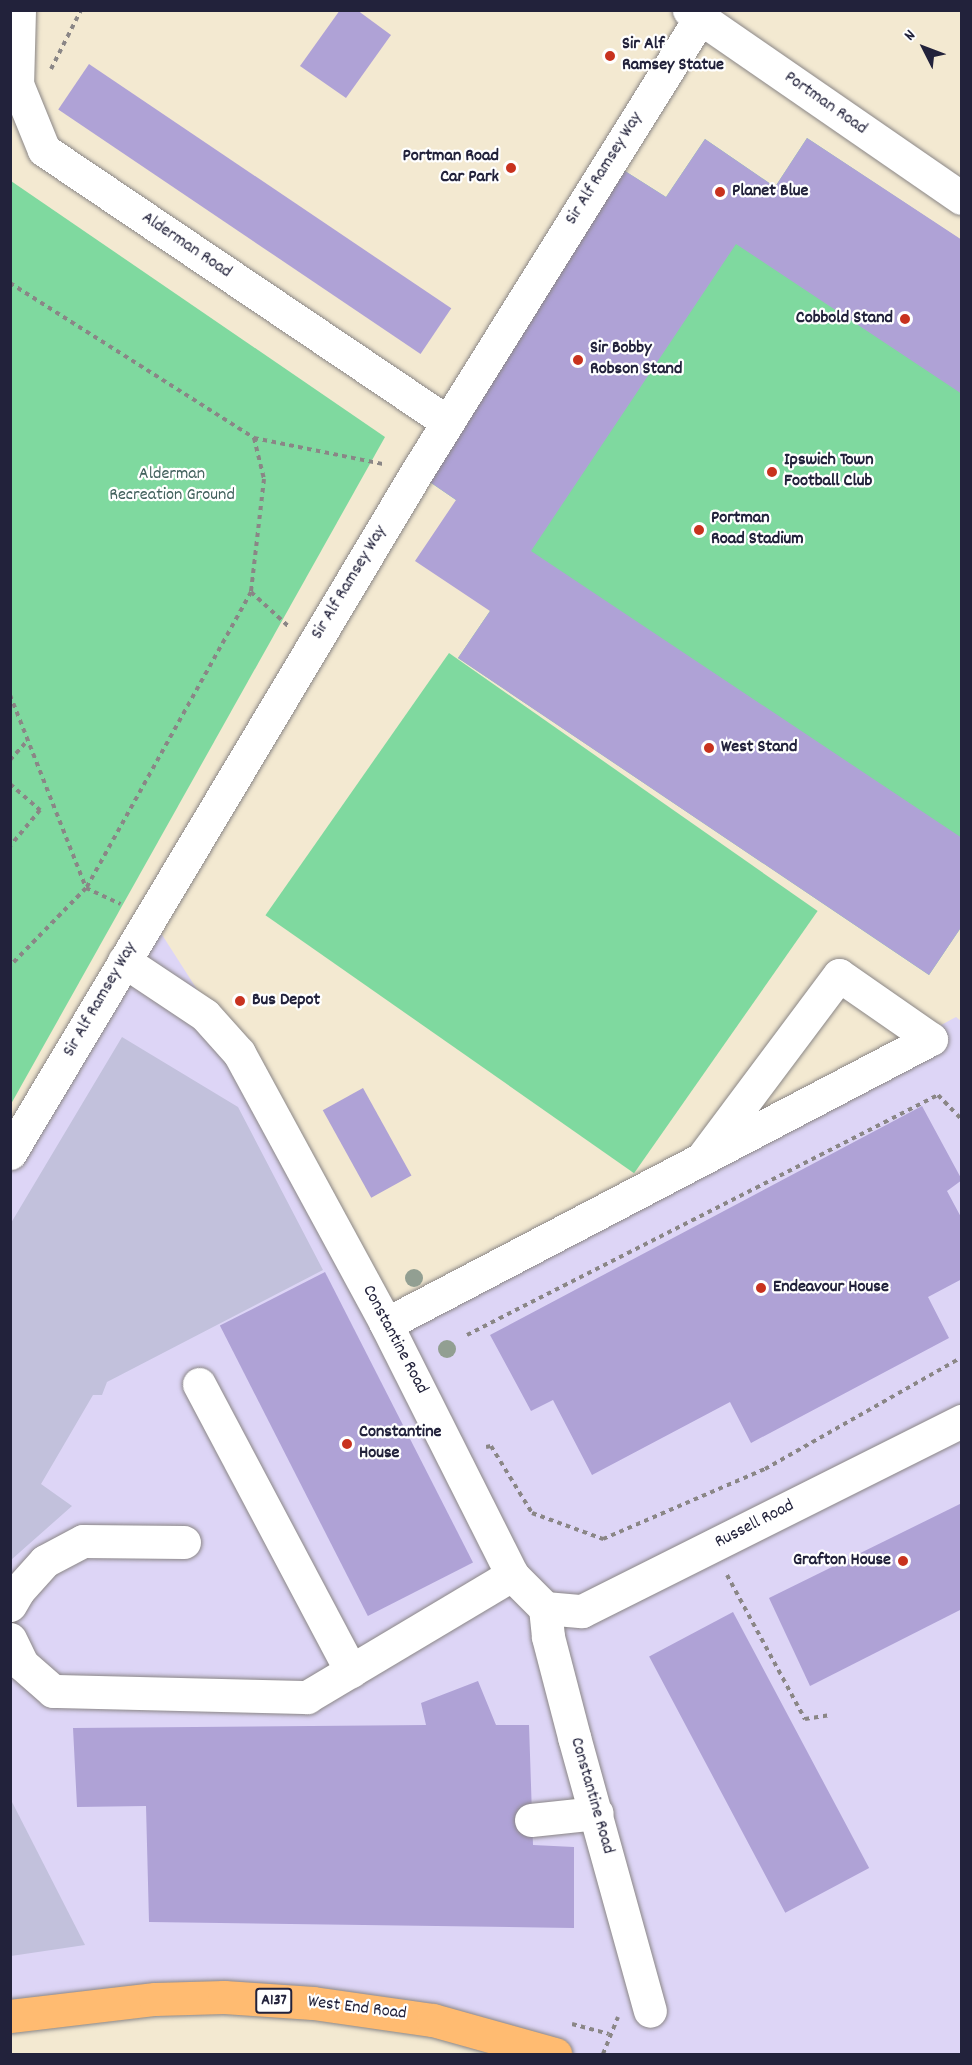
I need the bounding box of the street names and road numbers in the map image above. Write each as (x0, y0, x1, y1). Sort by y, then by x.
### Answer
street label: Portman Road (779, 68, 871, 140)
street label: Sir Alf Ramsey Way (562, 109, 648, 229)
street label: Alderman Road (137, 208, 235, 284)
street label: Sir Alf Ramsey Way (307, 522, 393, 644)
street label: Sir Alf Ramsey Way (59, 939, 143, 1061)
street label: Constantine Road (356, 1282, 432, 1398)
street label: Russell Road (712, 1496, 798, 1554)
street label: Constantine Road (564, 1735, 618, 1857)
road number: A137 (254, 1988, 294, 2014)
street label: West End Road (306, 1992, 408, 2026)

